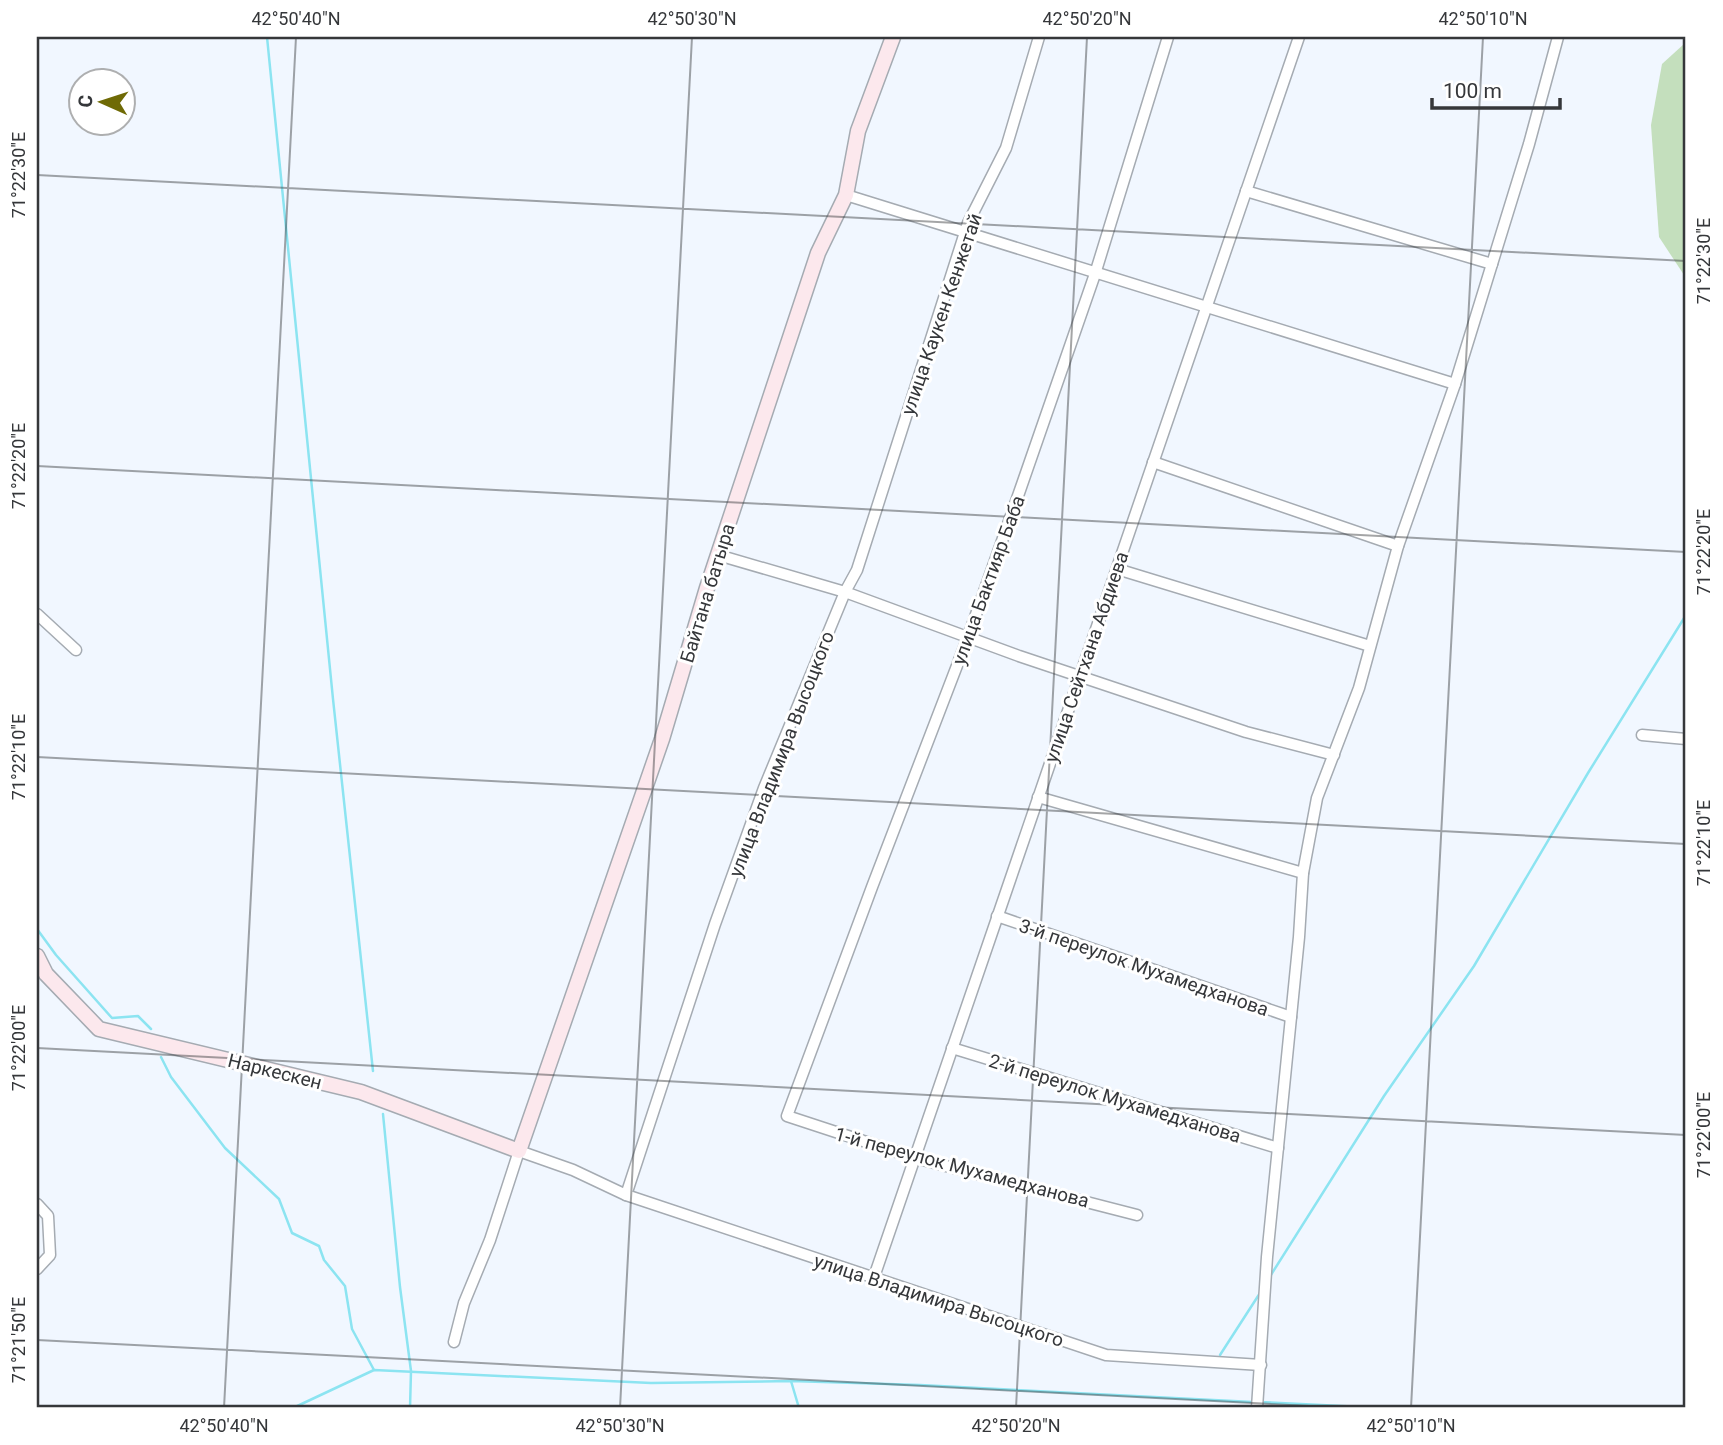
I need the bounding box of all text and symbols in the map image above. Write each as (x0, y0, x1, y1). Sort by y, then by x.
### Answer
text: 42°50'40"N (251, 8, 341, 29)
text: 42°50'30"N (647, 8, 737, 29)
text: 42°50'20"N (1042, 8, 1132, 29)
text: 42°50'10"N (1438, 8, 1528, 29)
north arrow (66, 66, 136, 136)
scale bar (1432, 66, 1560, 110)
text: 100 m (1443, 79, 1502, 103)
text: С (74, 94, 97, 108)
text: 71°22'30"E (8, 132, 29, 218)
street label: улица Каукен Кенжетай (896, 210, 987, 418)
text: 71°22'30"E (1693, 218, 1714, 304)
text: 71°22'20"E (8, 423, 29, 509)
street label: улица Бактияр Баба (947, 492, 1030, 668)
text: 71°22'20"E (1693, 509, 1714, 595)
street label: Байтана батыра (675, 521, 740, 665)
street label: улица Сейтхана Абдиева (1040, 549, 1133, 766)
street label: улица Владимира Высоцкого (724, 628, 839, 880)
text: 71°22'10"E (8, 714, 29, 800)
text: 71°22'10"E (1693, 800, 1714, 886)
street label: 3-й переулок Мухамедханова (1016, 914, 1272, 1021)
text: 71°22'00"E (8, 1005, 29, 1091)
street label: Наркескен (226, 1049, 324, 1094)
street label: 2-й переулок Мухамедханова (986, 1049, 1244, 1148)
text: 71°22'00"E (1693, 1092, 1714, 1178)
street label: 1-й переулок Мухамедханова (832, 1122, 1092, 1213)
street label: улица Владимира Высоцкого (811, 1249, 1067, 1352)
text: 71°21'50"E (8, 1297, 29, 1383)
text: 42°50'40"N (179, 1415, 269, 1436)
text: 42°50'30"N (575, 1415, 665, 1436)
text: 42°50'20"N (971, 1415, 1061, 1436)
text: 42°50'10"N (1366, 1415, 1456, 1436)

